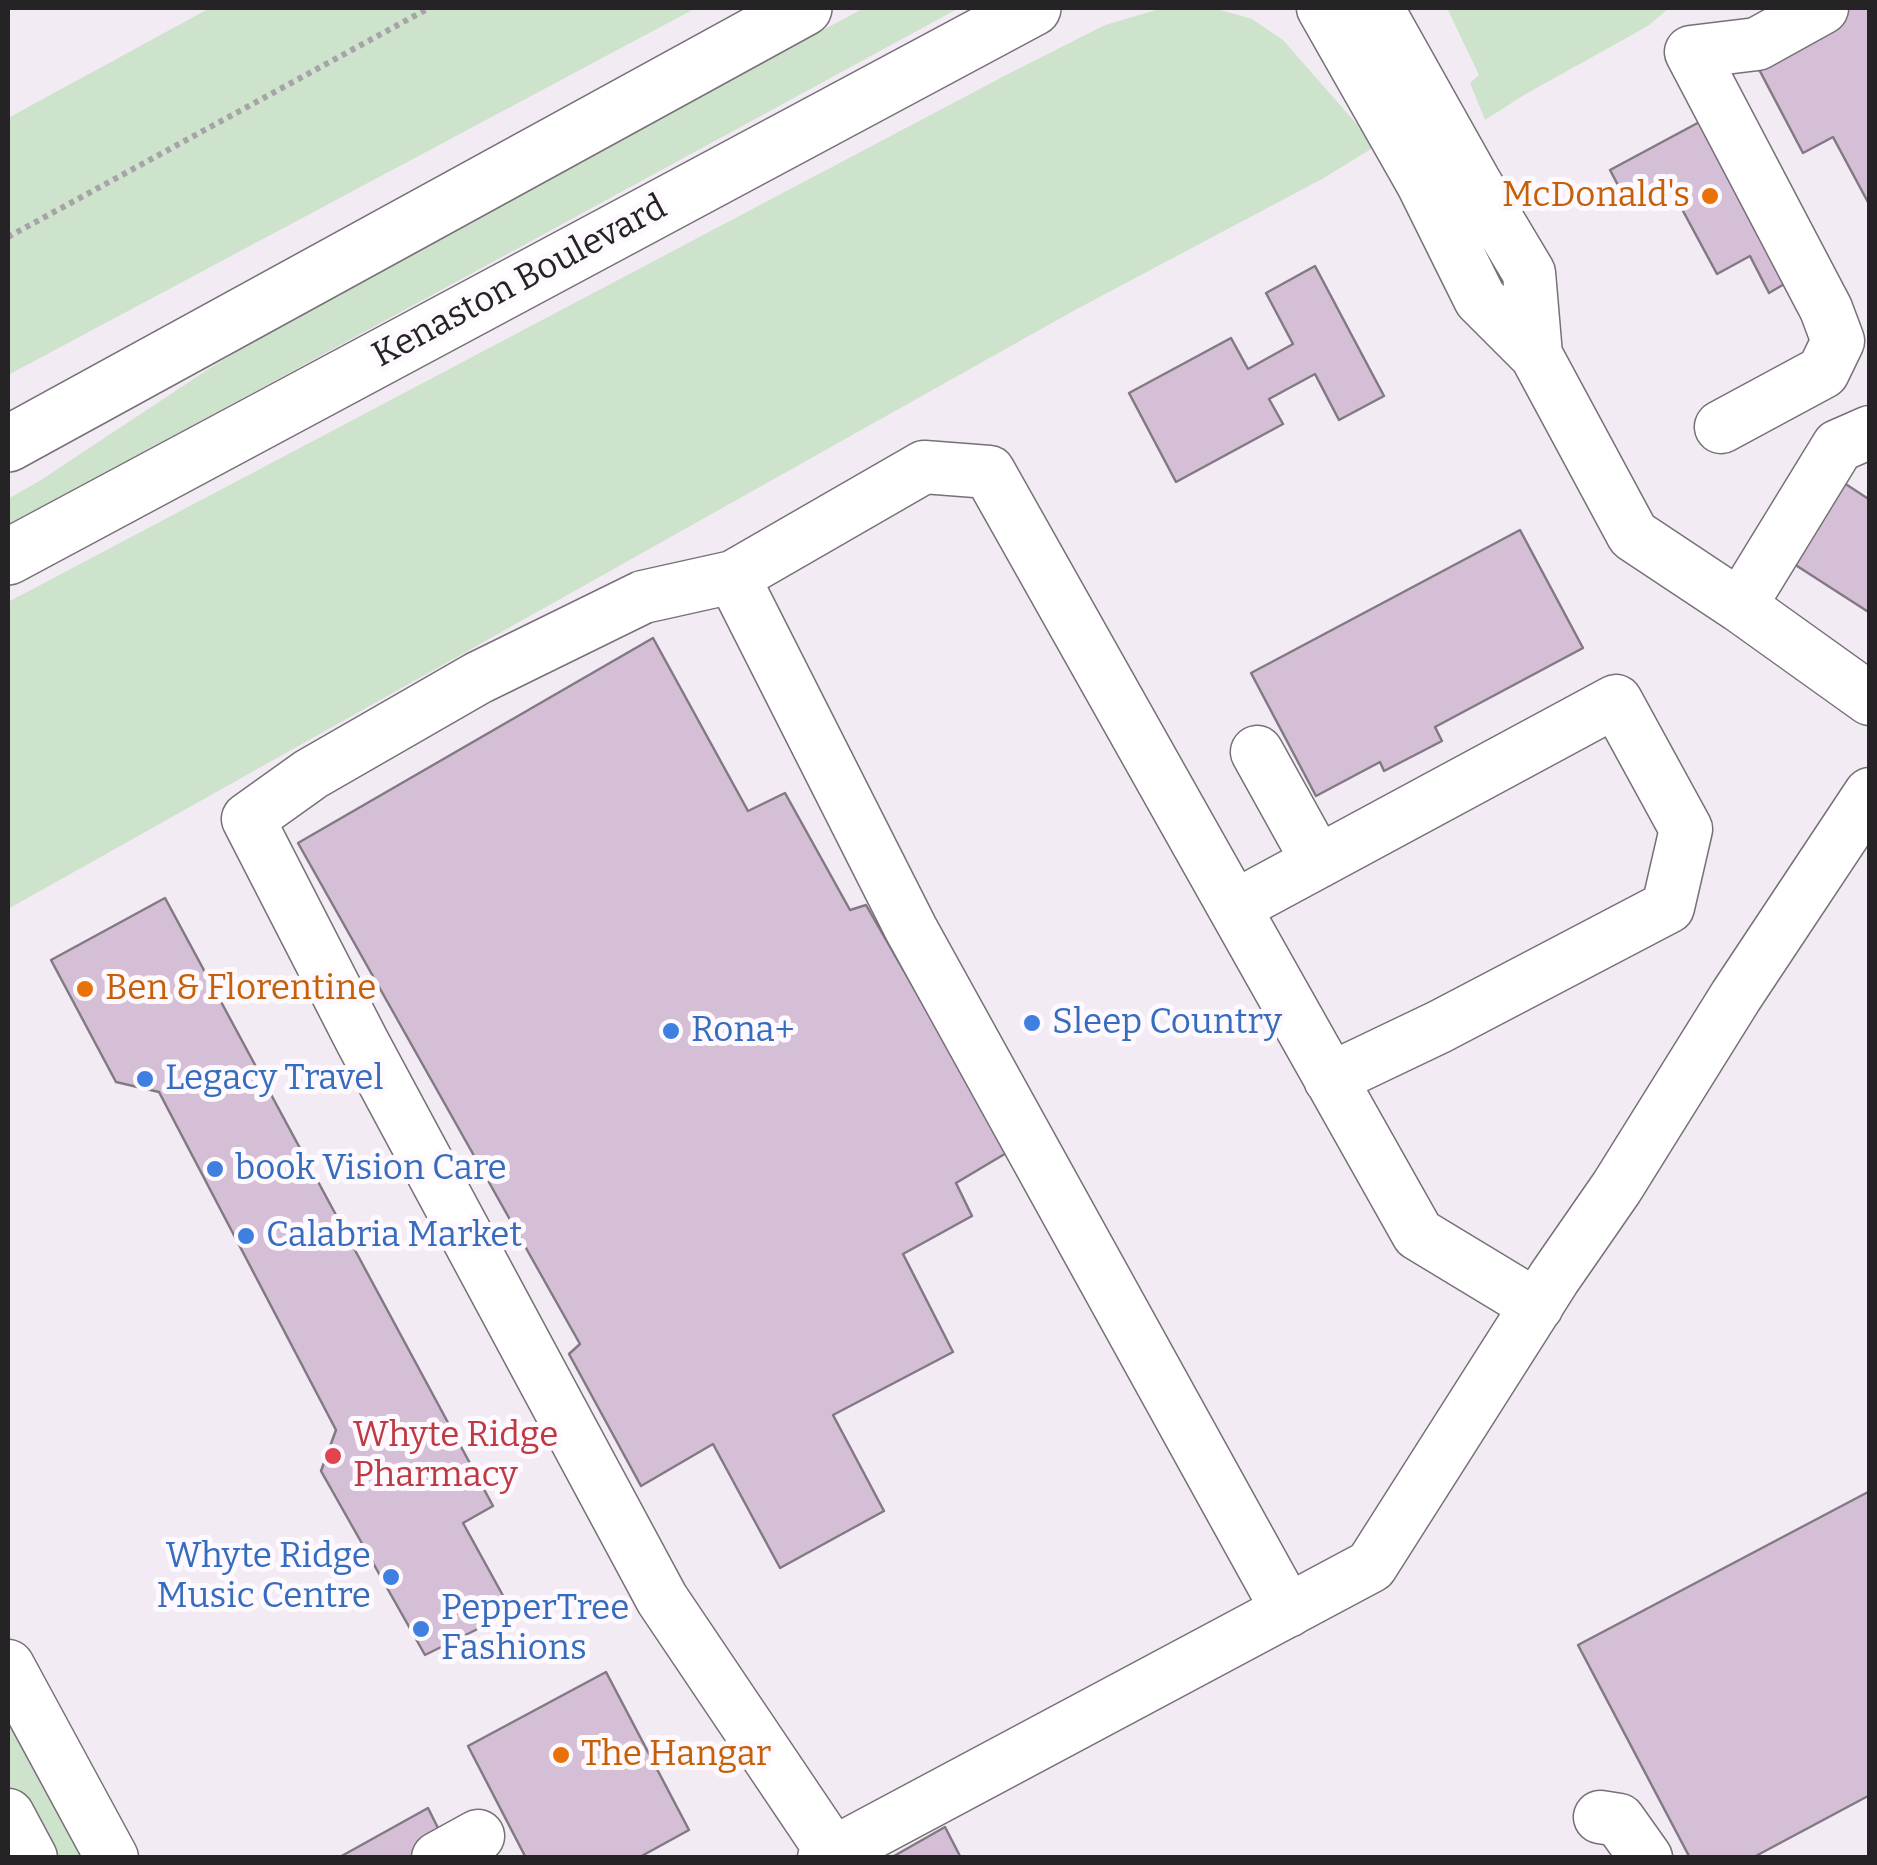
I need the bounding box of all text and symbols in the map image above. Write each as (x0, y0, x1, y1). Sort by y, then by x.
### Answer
place label: McDonald's (1502, 175, 1690, 217)
marker: McDonald's (1699, 185, 1721, 207)
street label: Kenaston Boulevard (366, 187, 674, 377)
place label: Ben & Florentine (105, 968, 376, 1010)
marker: Ben & Florentine (74, 978, 96, 1000)
place label: Sleep Country (1052, 1002, 1282, 1044)
place label: Rona+ (691, 1010, 795, 1052)
marker: Sleep Country (1021, 1012, 1043, 1034)
marker: Rona+ (660, 1020, 682, 1042)
place label: Legacy Travel (165, 1058, 384, 1100)
marker: Legacy Travel (134, 1068, 156, 1090)
place label: book Vision Care (235, 1148, 507, 1190)
marker: book Vision Care (204, 1158, 226, 1180)
place label: Calabria Market (266, 1215, 522, 1257)
marker: Calabria Market (235, 1225, 257, 1247)
place label: Whyte Ridge Pharmacy (353, 1415, 558, 1497)
marker: Whyte Ridge Pharmacy (322, 1445, 344, 1467)
place label: Whyte Ridge Music Centre (157, 1536, 371, 1618)
marker: Whyte Ridge Music Centre (380, 1566, 402, 1588)
place label: PepperTree Fashions (441, 1588, 629, 1670)
marker: PepperTree Fashions (410, 1618, 432, 1640)
place label: The Hangar (581, 1734, 771, 1776)
marker: The Hangar (550, 1744, 572, 1766)

